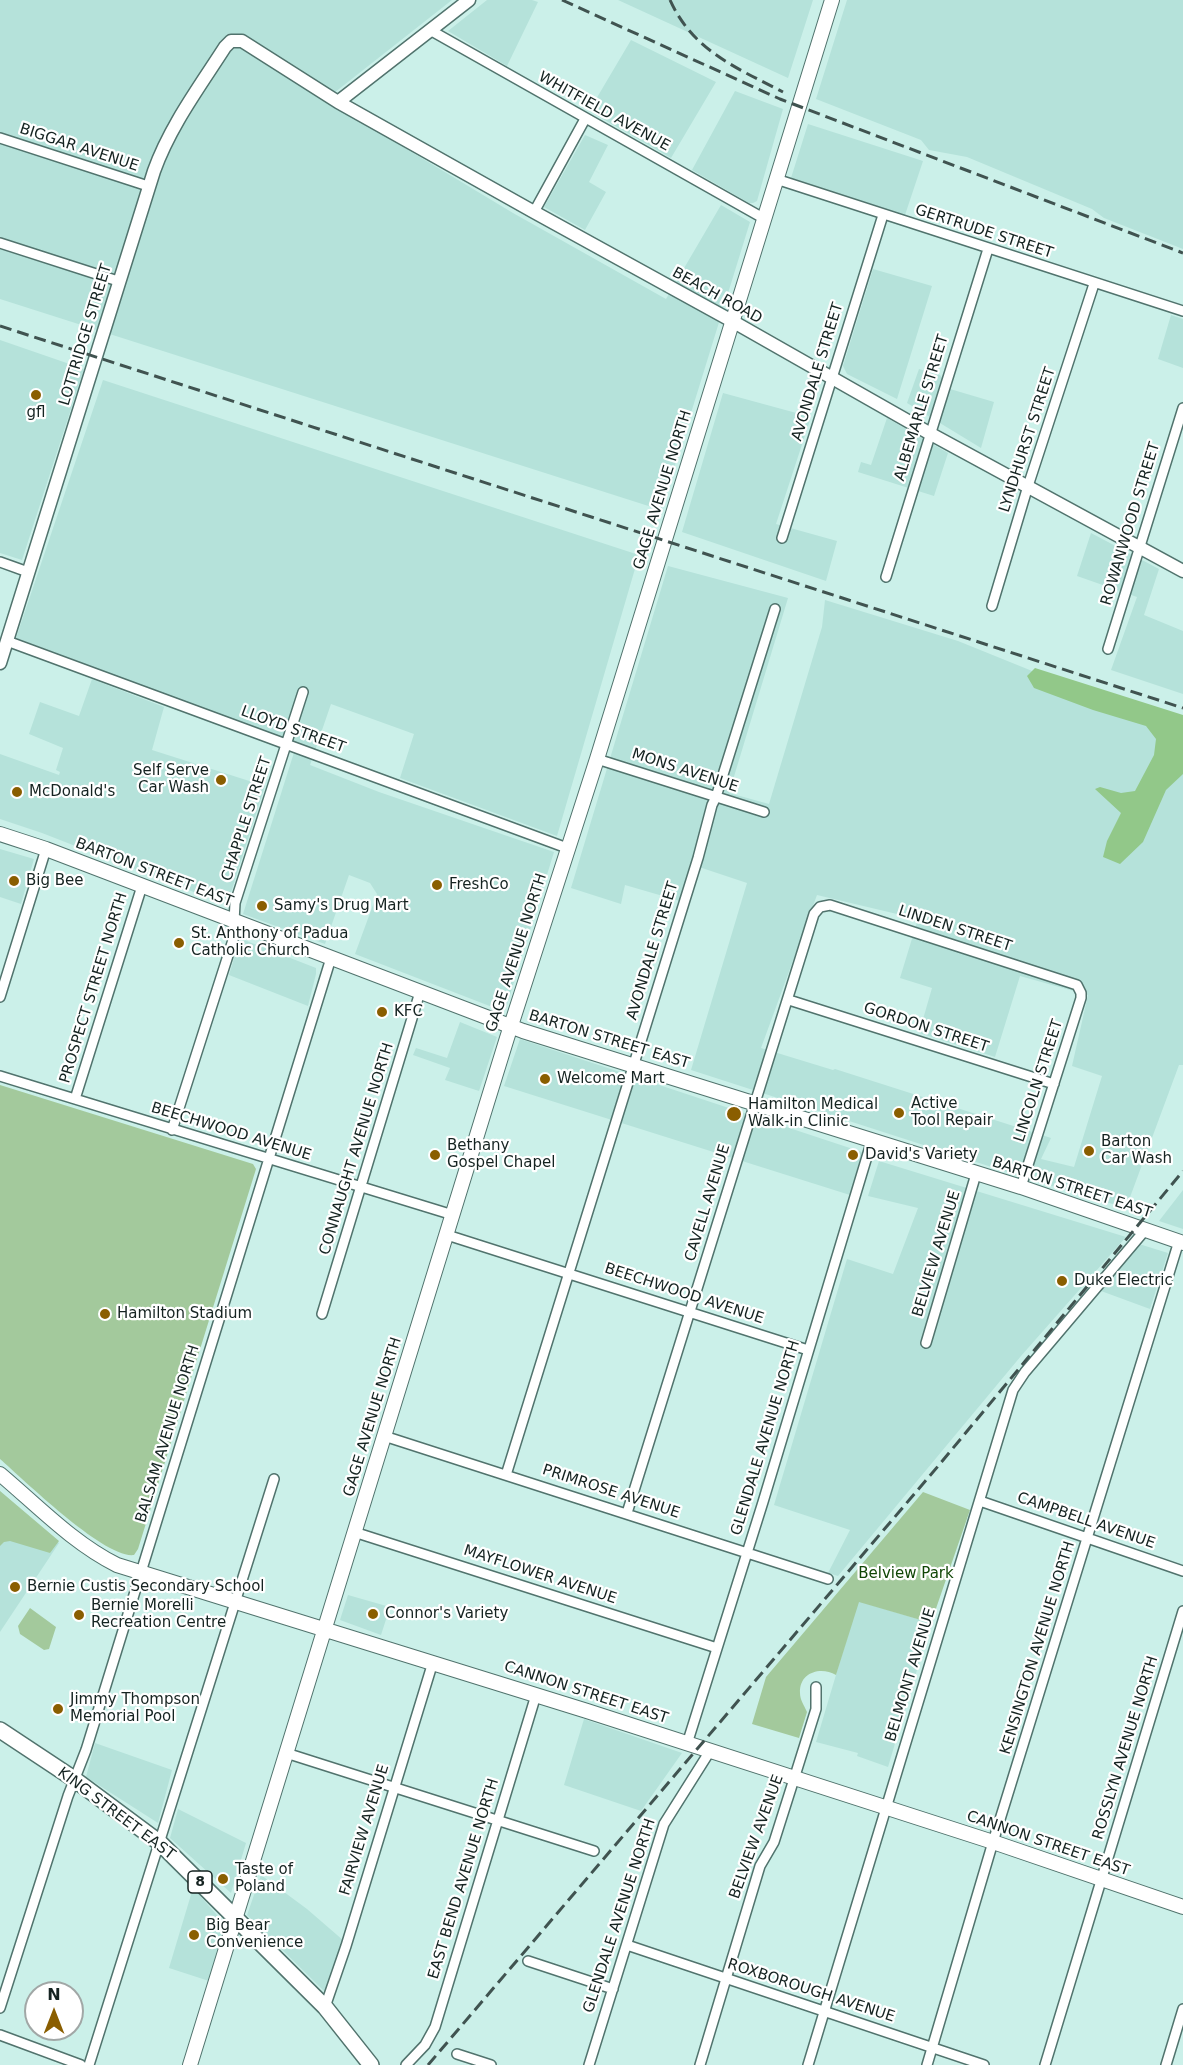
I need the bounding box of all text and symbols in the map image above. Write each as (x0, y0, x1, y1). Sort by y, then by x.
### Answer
street label: WHITFIELD AVENUE (535, 68, 673, 156)
street label: BIGGAR AVENUE (17, 120, 141, 176)
street label: GERTRUDE STREET (913, 201, 1055, 263)
street label: LOTTRIDGE STREET (56, 262, 116, 408)
street label: BEACH ROAD (669, 264, 765, 328)
street label: AVONDALE STREET (788, 301, 848, 443)
street label: ALBEMARLE STREET (891, 333, 953, 483)
street label: LYNDHURST STREET (996, 365, 1060, 515)
marker: gfl (29, 388, 43, 402)
place label: gfl (27, 404, 45, 422)
street label: GAGE AVENUE NORTH (630, 408, 696, 572)
street label: ROWANWOOD STREET (1098, 440, 1164, 608)
street label: LLOYD STREET (238, 703, 348, 757)
street label: MONS AVENUE (629, 745, 741, 797)
street label: CHAPPLE STREET (218, 754, 276, 884)
place label: Self Serve Car Wash (133, 762, 209, 797)
marker: Self Serve Car Wash (214, 773, 228, 787)
place label: McDonald's (29, 783, 115, 801)
marker: McDonald's (10, 785, 24, 799)
street label: BARTON STREET EAST (73, 835, 235, 911)
street label: GAGE AVENUE NORTH (483, 871, 551, 1035)
place label: Big Bee (26, 872, 83, 890)
marker: Big Bee (7, 874, 21, 888)
place label: FreshCo (449, 876, 509, 894)
marker: FreshCo (430, 878, 444, 892)
street label: AVONDALE STREET (623, 880, 683, 1022)
street label: PROSPECT STREET NORTH (56, 890, 132, 1086)
place label: Samy's Drug Mart (274, 897, 409, 915)
marker: Samy's Drug Mart (255, 899, 269, 913)
street label: LINDEN STREET (896, 902, 1014, 956)
place label: St. Anthony of Padua Catholic Church (191, 925, 348, 960)
marker: St. Anthony of Padua Catholic Church (172, 936, 186, 950)
street label: GORDON STREET (861, 999, 991, 1057)
place label: KFC (394, 1003, 423, 1021)
marker: KFC (375, 1005, 389, 1019)
street label: BARTON STREET EAST (526, 1007, 692, 1073)
street label: LINCOLN STREET (1011, 1017, 1067, 1145)
street label: CONNAUGHT AVENUE NORTH (316, 1041, 398, 1257)
place label: Welcome Mart (557, 1070, 665, 1088)
marker: Welcome Mart (538, 1072, 552, 1086)
place label: Active Tool Repair (911, 1095, 993, 1130)
place label: Hamilton Medical Walk-in Clinic (748, 1096, 878, 1131)
street label: BEECHWOOD AVENUE (149, 1099, 313, 1165)
marker: Hamilton Medical Walk-in Clinic (725, 1105, 743, 1123)
marker: Active Tool Repair (892, 1106, 906, 1120)
place label: Barton Car Wash (1101, 1133, 1172, 1168)
place label: Bethany Gospel Chapel (447, 1137, 555, 1172)
street label: CAVELL AVENUE (682, 1142, 734, 1264)
marker: Barton Car Wash (1082, 1144, 1096, 1158)
place label: David's Variety (865, 1146, 978, 1164)
marker: Bethany Gospel Chapel (428, 1148, 442, 1162)
marker: David's Variety (846, 1148, 860, 1162)
street label: BARTON STREET EAST (990, 1154, 1154, 1222)
street label: BELVIEW AVENUE (909, 1189, 965, 1319)
street label: BEECHWOOD AVENUE (602, 1260, 766, 1328)
place label: Duke Electric (1074, 1272, 1173, 1290)
marker: Duke Electric (1055, 1274, 1069, 1288)
place label: Hamilton Stadium (117, 1305, 252, 1323)
marker: Hamilton Stadium (98, 1307, 112, 1321)
street label: GAGE AVENUE NORTH (340, 1335, 406, 1499)
street label: GLENDALE AVENUE NORTH (728, 1338, 804, 1538)
street label: BALSAM AVENUE NORTH (132, 1343, 204, 1525)
street label: PRIMROSE AVENUE (540, 1461, 682, 1523)
street label: CAMPBELL AVENUE (1015, 1489, 1157, 1553)
street label: KENSINGTON AVENUE NORTH (997, 1539, 1079, 1757)
street label: MAYFLOWER AVENUE (461, 1542, 619, 1608)
park label: Belview Park (858, 1565, 954, 1583)
place label: Bernie Custis Secondary School (27, 1578, 265, 1596)
marker: Bernie Custis Secondary School (8, 1580, 22, 1594)
place label: Bernie Morelli Recreation Centre (91, 1597, 226, 1632)
place label: Connor's Variety (385, 1605, 508, 1623)
street label: BELMONT AVENUE (882, 1606, 940, 1744)
marker: Connor's Variety (366, 1607, 380, 1621)
marker: Bernie Morelli Recreation Centre (72, 1608, 86, 1622)
street label: ROSSLYN AVENUE NORTH (1089, 1654, 1163, 1842)
street label: CANNON STREET EAST (502, 1658, 670, 1728)
place label: Jimmy Thompson Memorial Pool (70, 1691, 200, 1726)
marker: Jimmy Thompson Memorial Pool (51, 1702, 65, 1716)
street label: FAIRVIEW AVENUE (337, 1762, 393, 1898)
street label: KING STREET EAST (54, 1764, 178, 1864)
street label: BELVIEW AVENUE (726, 1772, 788, 1902)
street label: EAST BEND AVENUE NORTH (425, 1777, 503, 1981)
street label: CANNON STREET EAST (964, 1808, 1132, 1880)
street label: GLENDALE AVENUE NORTH (580, 1817, 660, 2015)
place label: Taste of Poland (235, 1861, 293, 1896)
road number: 8 (188, 1871, 212, 1893)
marker: Taste of Poland (216, 1872, 230, 1886)
place label: Big Bear Convenience (206, 1917, 303, 1952)
marker: Big Bear Convenience (187, 1928, 201, 1942)
street label: ROXBOROUGH AVENUE (725, 1955, 897, 2027)
north arrow (24, 1981, 84, 2041)
text: N (47, 1985, 61, 2004)

